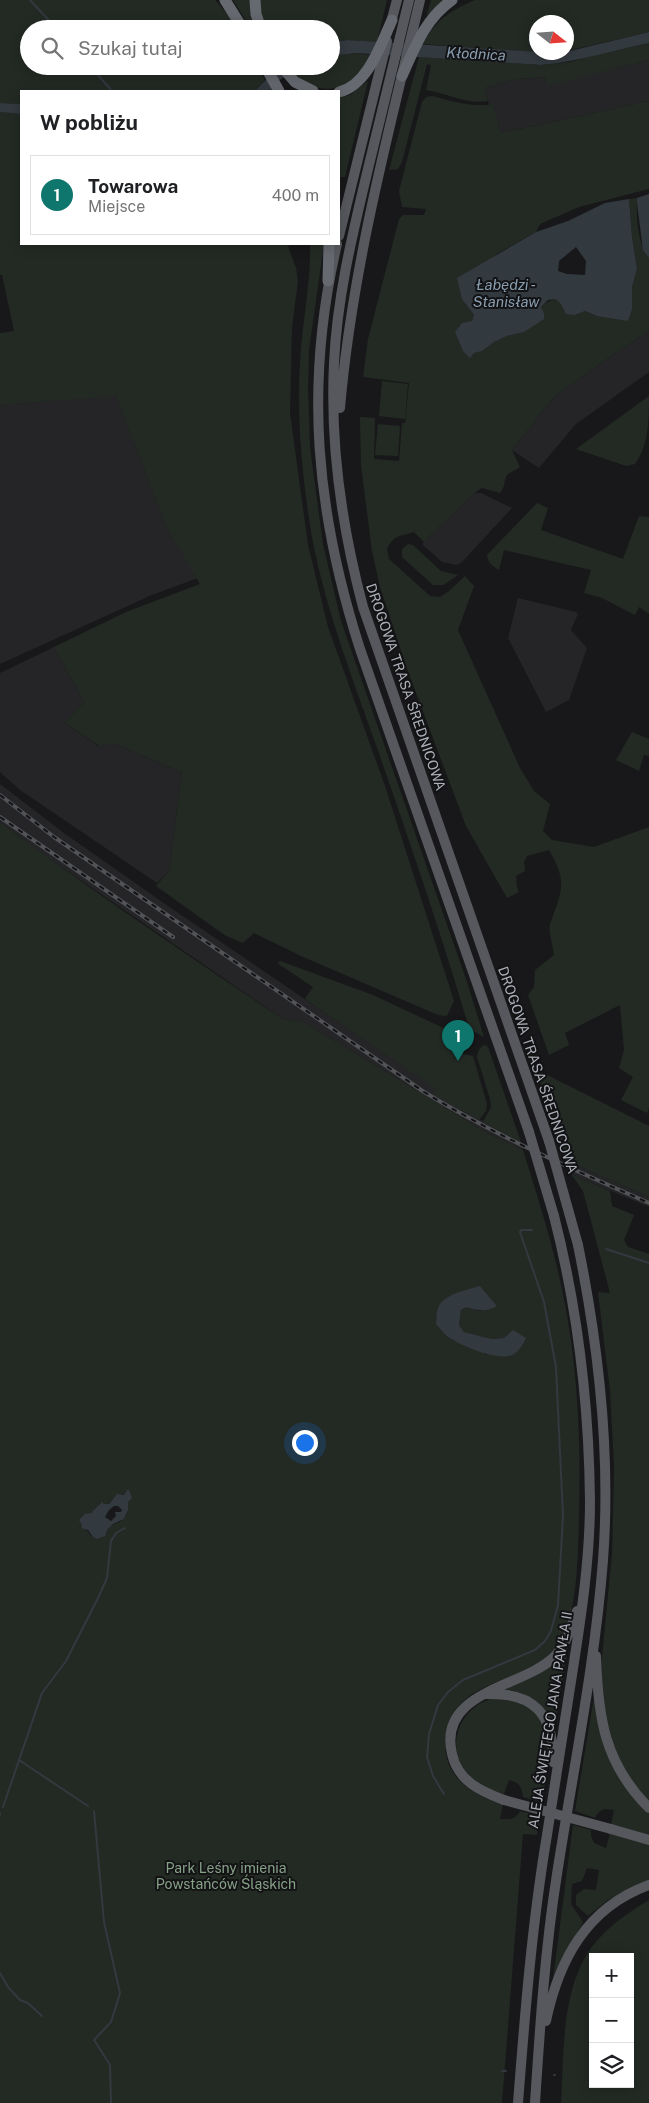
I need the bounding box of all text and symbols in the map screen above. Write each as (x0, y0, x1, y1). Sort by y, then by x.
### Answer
north arrow (529, 15, 574, 60)
search box (20, 20, 340, 75)
icon: search (38, 34, 66, 62)
text: Szukaj tutaj (78, 37, 183, 59)
water label: Kłodnica (446, 43, 506, 64)
text: W pobliżu (40, 110, 138, 135)
text: Towarowa (88, 175, 178, 197)
text: 1 (54, 186, 60, 205)
text: 400 m (272, 186, 319, 205)
text: Miejsce (88, 197, 145, 216)
water label: Łabędzi - Stanisław (473, 276, 540, 310)
street label: DROGOWA TRASA ŚREDNICOWA (363, 581, 451, 793)
street label: DROGOWA TRASA ŚREDNICOWA (495, 964, 583, 1176)
pin: 1 (442, 1020, 474, 1061)
your location (292, 1430, 318, 1456)
street label: ALEJA ŚWIĘTEGO JANA PAWŁA II (523, 1610, 575, 1830)
park label: Park Leśny imienia Powstańców Śląskich (156, 1860, 296, 1892)
map controls (589, 1953, 634, 2088)
button: + (589, 1953, 634, 1998)
button: − (589, 1998, 634, 2043)
button: layers (589, 2043, 634, 2088)

